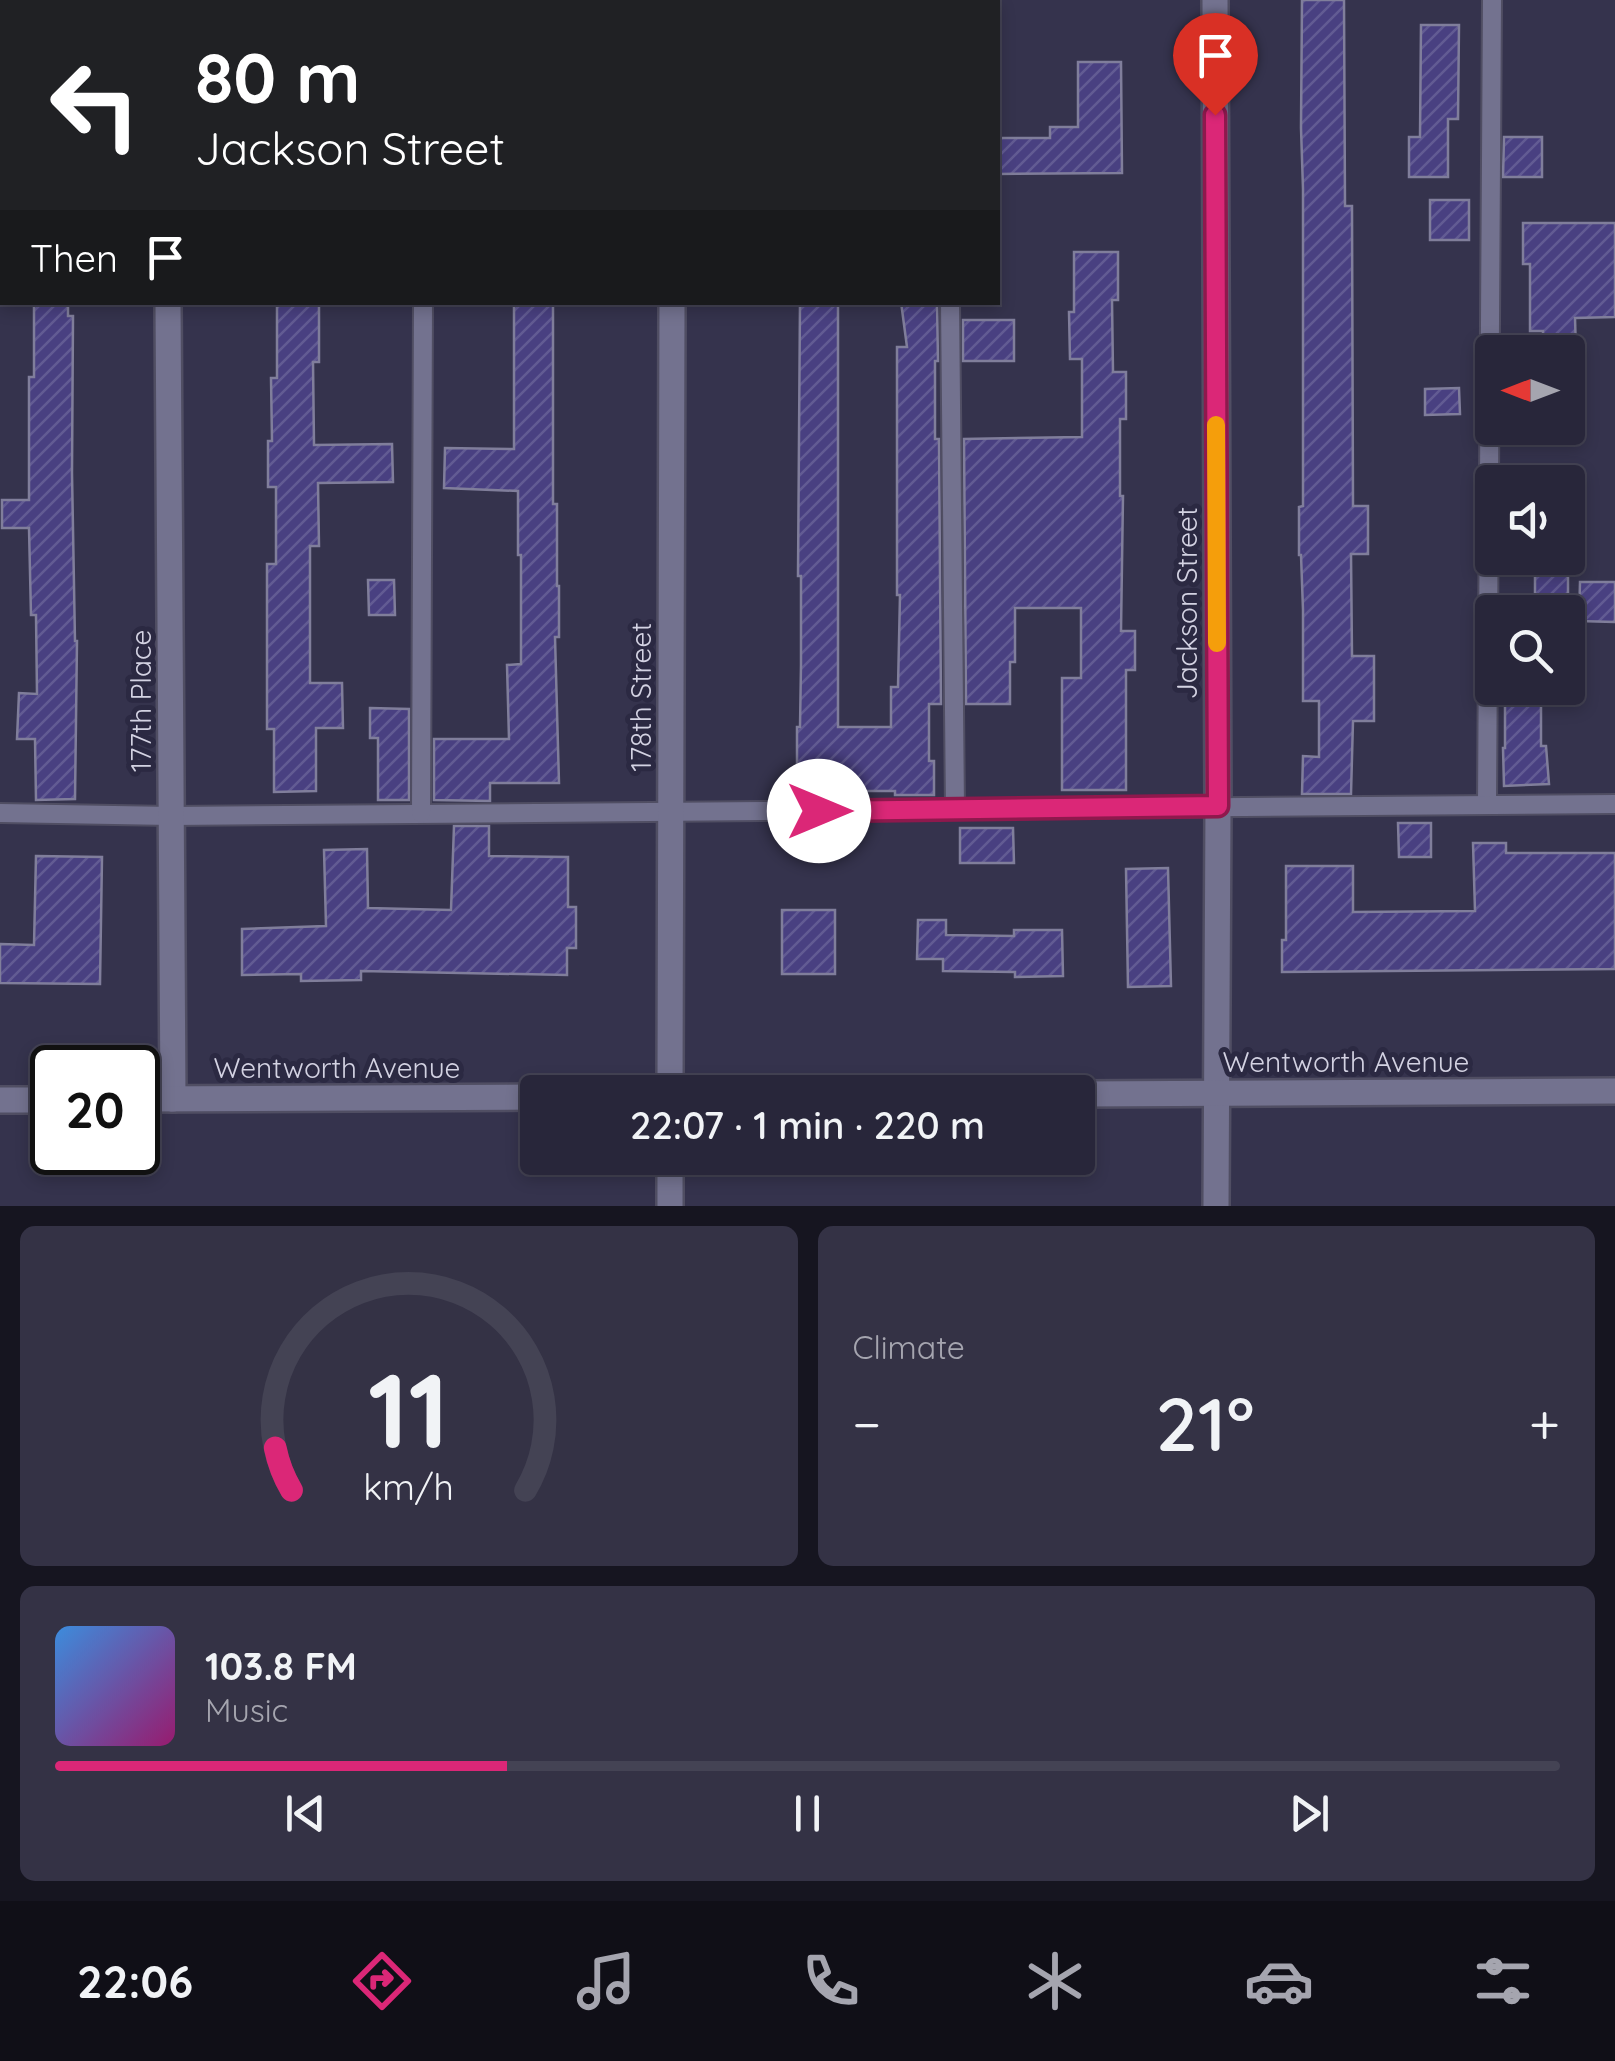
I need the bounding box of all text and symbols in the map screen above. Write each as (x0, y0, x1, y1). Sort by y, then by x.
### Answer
pin (1173, 13, 1258, 116)
icon: arrive (1188, 28, 1243, 83)
text: 80 m (195, 33, 360, 121)
icon: left (30, 40, 160, 170)
text: Jackson Street (195, 120, 505, 176)
icon: arrive (138, 230, 193, 285)
text: Then (30, 234, 118, 282)
north arrow (1475, 335, 1585, 445)
map controls (1475, 335, 1585, 705)
button: sound (1475, 465, 1585, 575)
street label: Jackson Street (1169, 507, 1204, 699)
button: search (1475, 595, 1585, 705)
street label: 178th Street (623, 622, 658, 772)
street label: 177th Place (123, 630, 158, 772)
position arrow (767, 759, 871, 863)
street label: Wentworth Avenue (1223, 1044, 1469, 1079)
speed limit sign: 20 (30, 1045, 160, 1175)
street label: Wentworth Avenue (214, 1050, 460, 1085)
text: 22:07 · 1 min · 220 m (630, 1101, 985, 1149)
text: Climate (853, 1327, 965, 1367)
text: 11 (368, 1344, 449, 1474)
text: 21° (1156, 1376, 1255, 1470)
text: − (853, 1389, 881, 1458)
text: + (1529, 1389, 1560, 1458)
text: km/h (363, 1464, 454, 1509)
text: 103.8 FM (205, 1642, 357, 1690)
text: Music (205, 1690, 288, 1730)
icon: previous (278, 1786, 333, 1841)
icon: pause (780, 1786, 835, 1841)
icon: next (1282, 1786, 1337, 1841)
icon: directions (347, 1946, 417, 2016)
icon: music (571, 1946, 641, 2016)
icon: phone (796, 1946, 866, 2016)
icon: climate (1020, 1946, 1090, 2016)
icon: car (1244, 1946, 1314, 2016)
icon: filters (1468, 1946, 1538, 2016)
text: 22:06 (77, 1953, 193, 2009)

